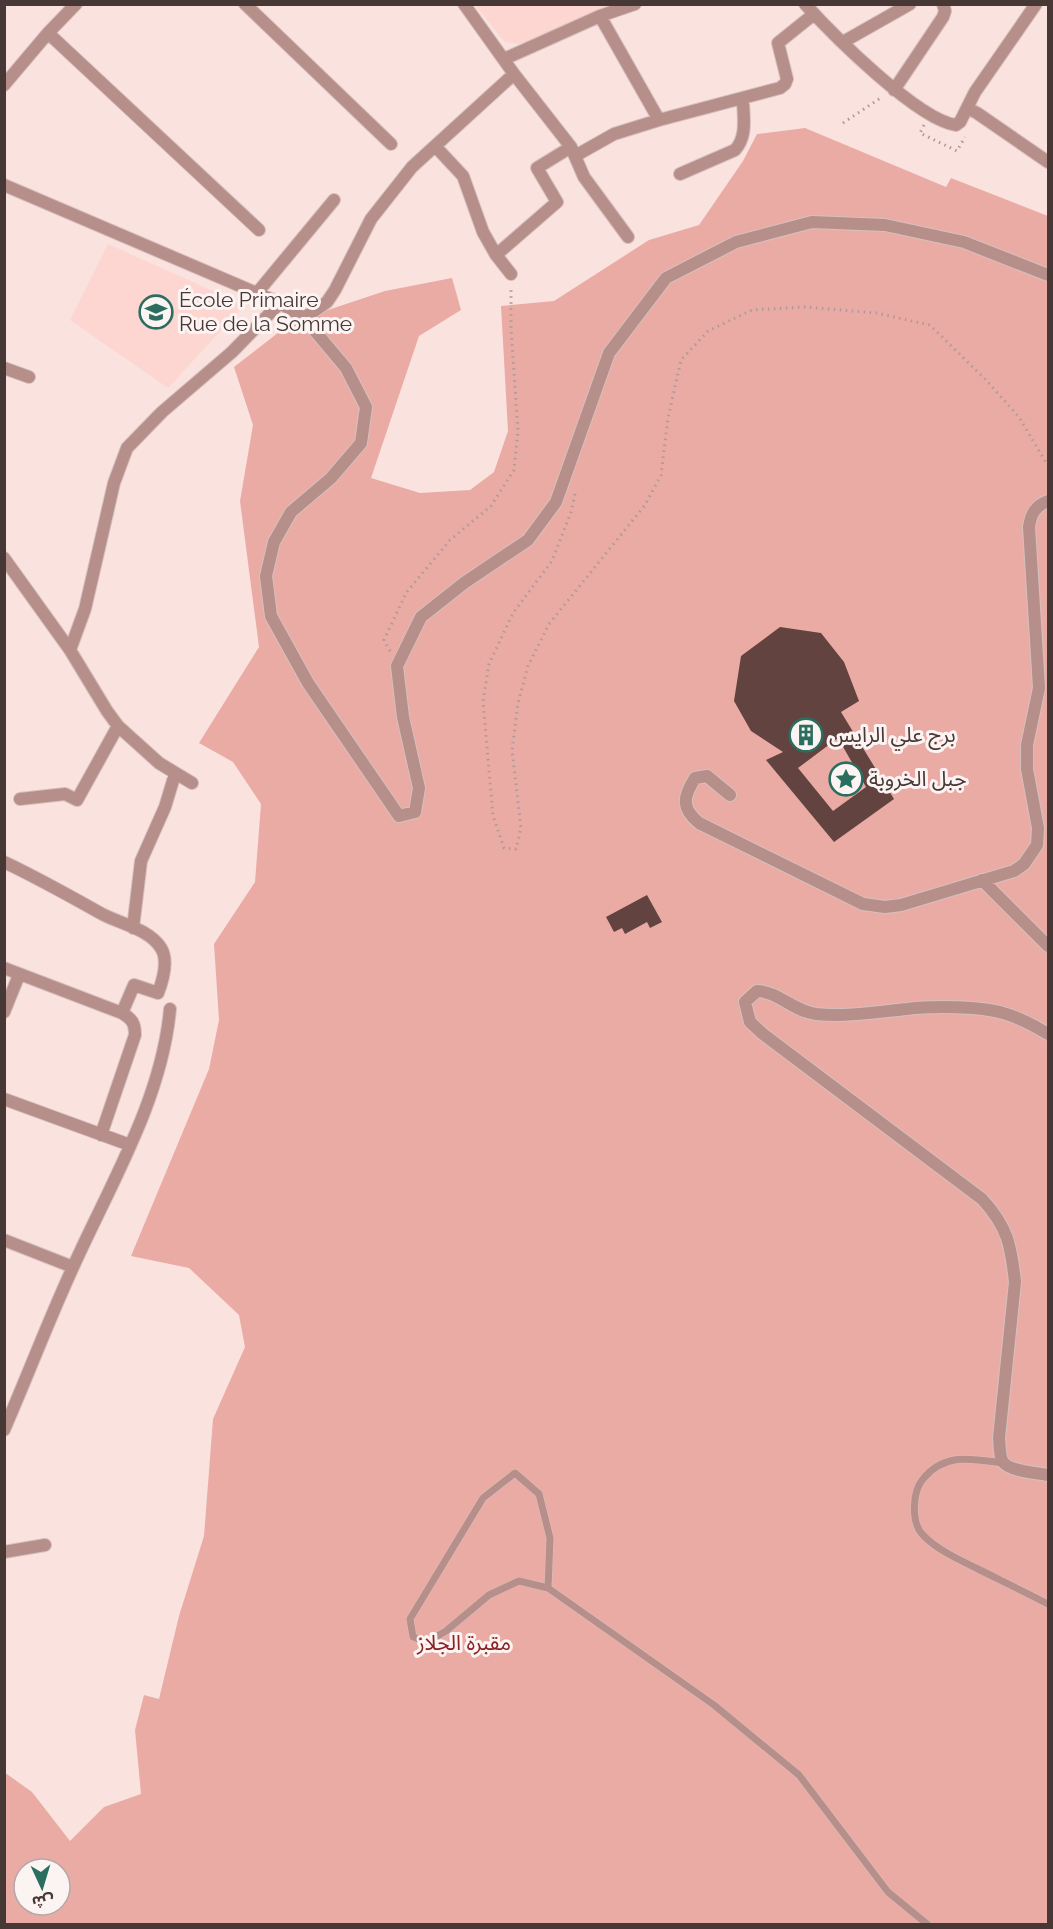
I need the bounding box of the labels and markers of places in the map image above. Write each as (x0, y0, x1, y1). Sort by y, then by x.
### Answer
place label: École Primaire Rue de la Somme (179, 287, 352, 336)
school or university icon: École Primaire Rue de la Somme (138, 294, 174, 330)
building icon: برج علي الرايس (788, 717, 824, 753)
place label: برج علي الرايس (829, 722, 956, 751)
place icon: جبل الخروبة (828, 761, 864, 797)
place label: جبل الخروبة (869, 766, 967, 791)

